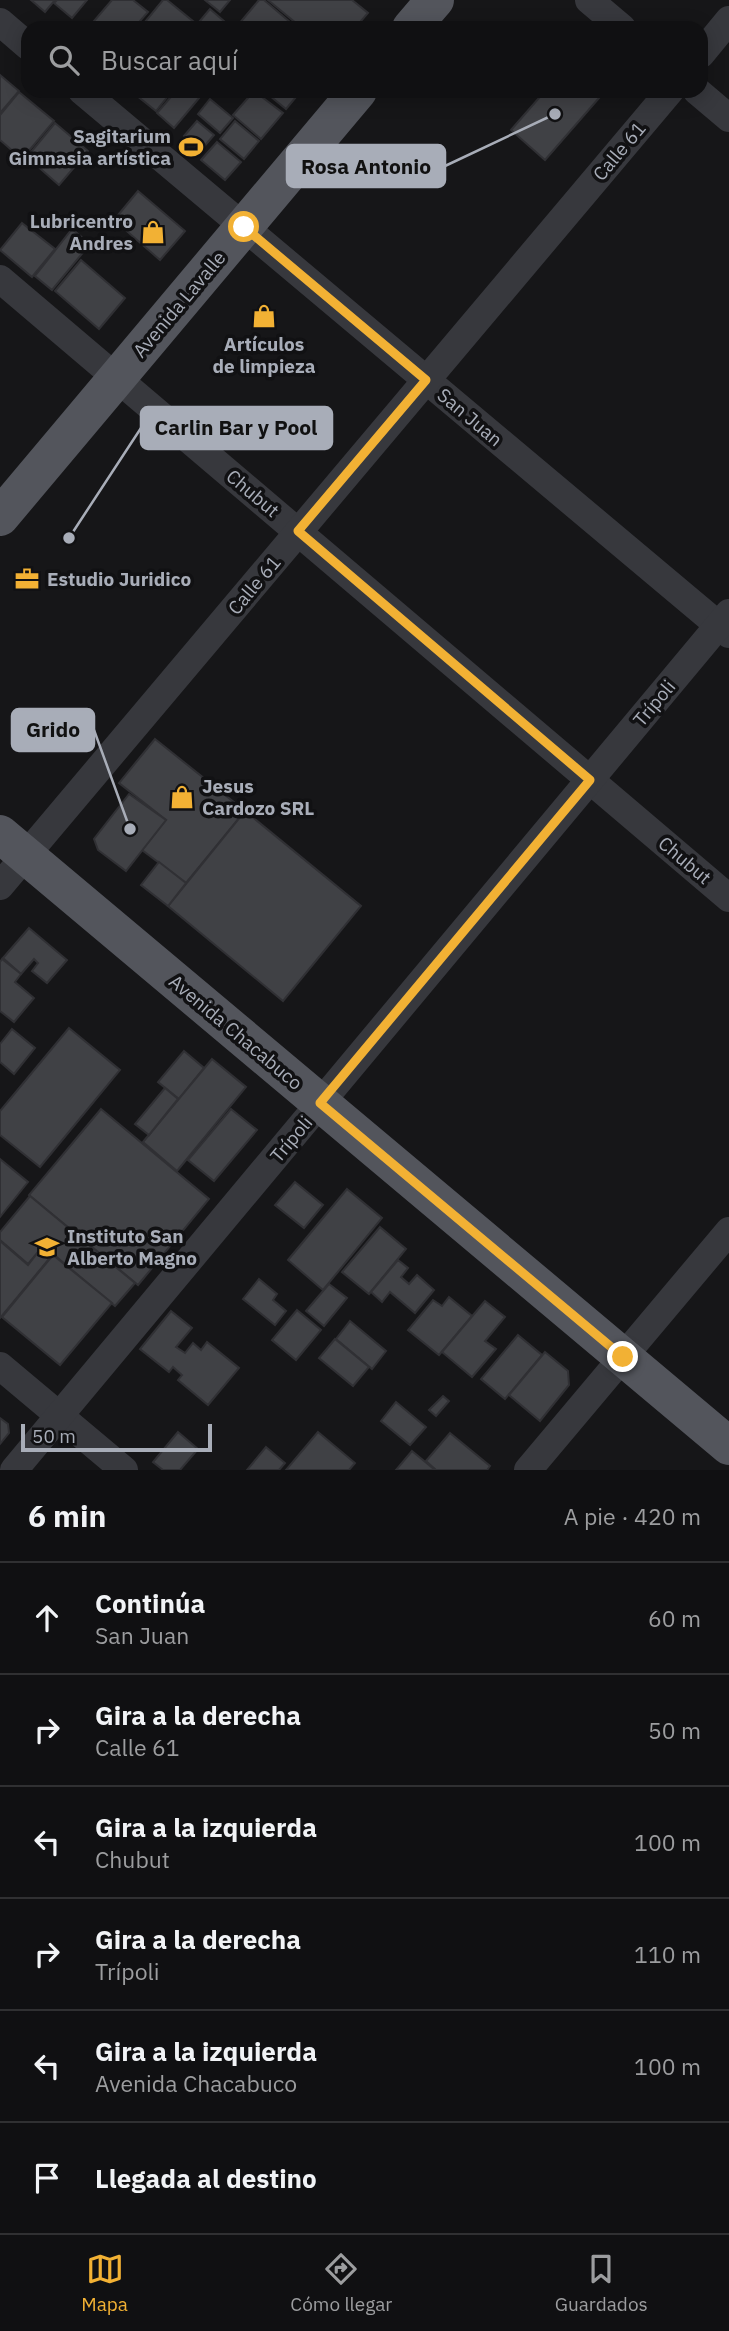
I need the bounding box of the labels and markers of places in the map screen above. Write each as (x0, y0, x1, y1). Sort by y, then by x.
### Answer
place label: Sagitarium Gimnasia artística (8, 124, 171, 170)
sports icon: Sagitarium Gimnasia artística (177, 133, 205, 161)
callout: Rosa Antonio (287, 145, 445, 187)
place label: Lubricentro Andres (30, 209, 133, 255)
shop icon: Lubricentro Andres (139, 218, 167, 246)
shop icon: Artículos de limpieza (250, 302, 278, 330)
place label: Artículos de limpieza (212, 332, 316, 378)
callout: Carlin Bar y Pool (141, 407, 332, 449)
office icon: Estudio Juridico (13, 565, 41, 593)
place label: Estudio Juridico (47, 567, 192, 591)
callout: Grido (12, 709, 94, 751)
place label: Jesus Cardozo SRL (202, 774, 314, 820)
shop icon: Jesus Cardozo SRL (168, 783, 196, 811)
place label: Instituto San Alberto Magno (67, 1224, 197, 1270)
school or university icon: Instituto San Alberto Magno (33, 1233, 61, 1261)

